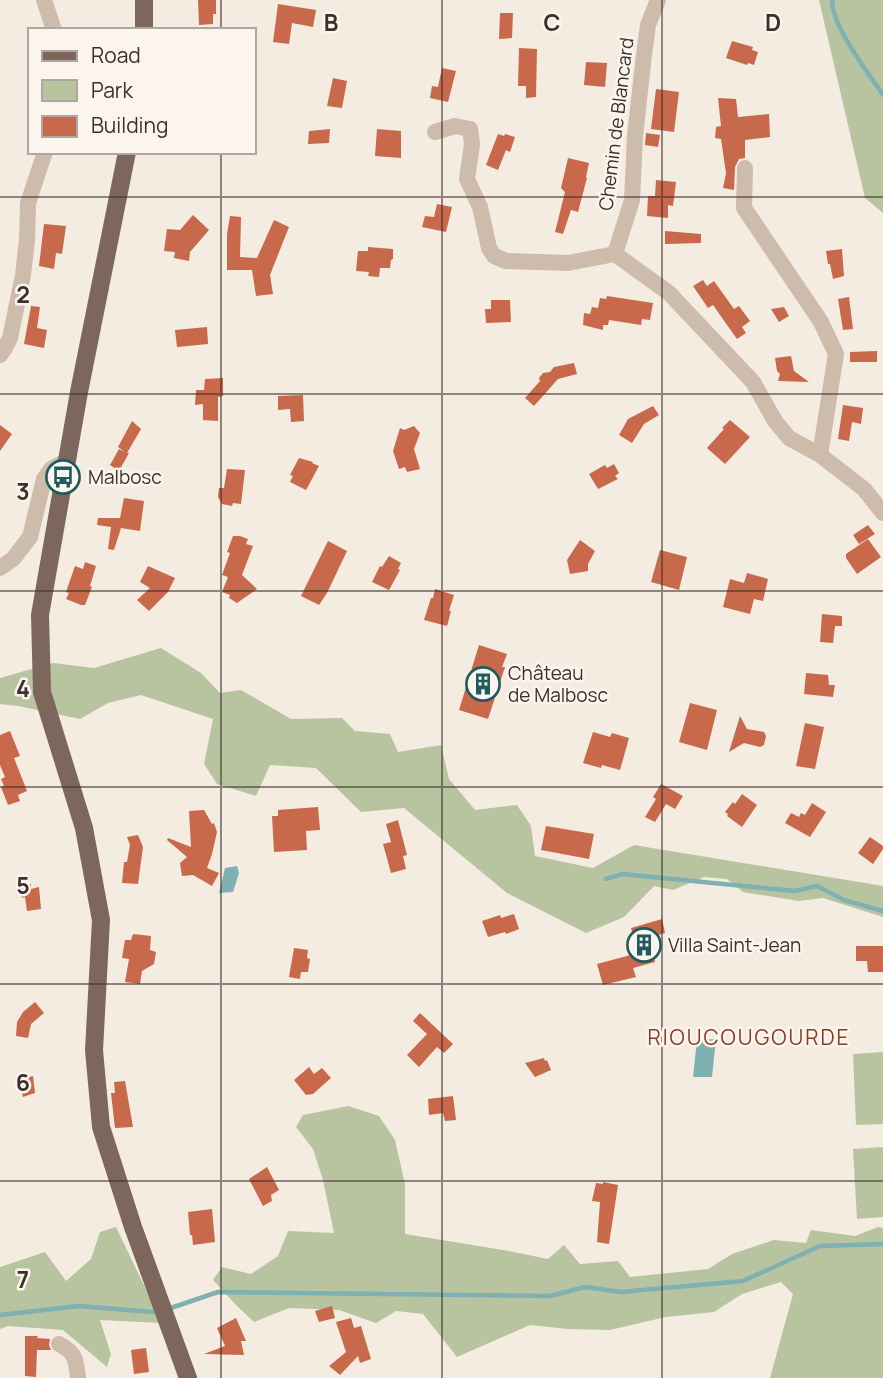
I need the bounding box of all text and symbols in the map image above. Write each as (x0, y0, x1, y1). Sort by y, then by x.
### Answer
text: B (324, 6, 338, 38)
text: C (544, 6, 561, 38)
text: D (765, 6, 781, 38)
legend (28, 28, 256, 154)
street label: Chemin de Blancard (592, 36, 640, 212)
text: Road (91, 41, 141, 69)
text: Park (91, 76, 133, 104)
text: Building (91, 111, 168, 139)
text: 2 (16, 278, 30, 310)
bus stop icon: Malbosc (44, 458, 82, 496)
place label: Malbosc (88, 464, 162, 490)
text: 3 (16, 475, 30, 507)
place label: Château de Malbosc (508, 660, 608, 708)
building icon: Château de Malbosc (464, 665, 502, 703)
text: 4 (16, 672, 30, 704)
text: 5 (16, 869, 30, 901)
building icon: Villa Saint-Jean (625, 926, 663, 964)
place label: Villa Saint-Jean (668, 932, 801, 958)
district label: RIOUCOUGOURDE (647, 1023, 851, 1051)
text: 6 (16, 1066, 30, 1098)
text: 7 (17, 1263, 29, 1295)

